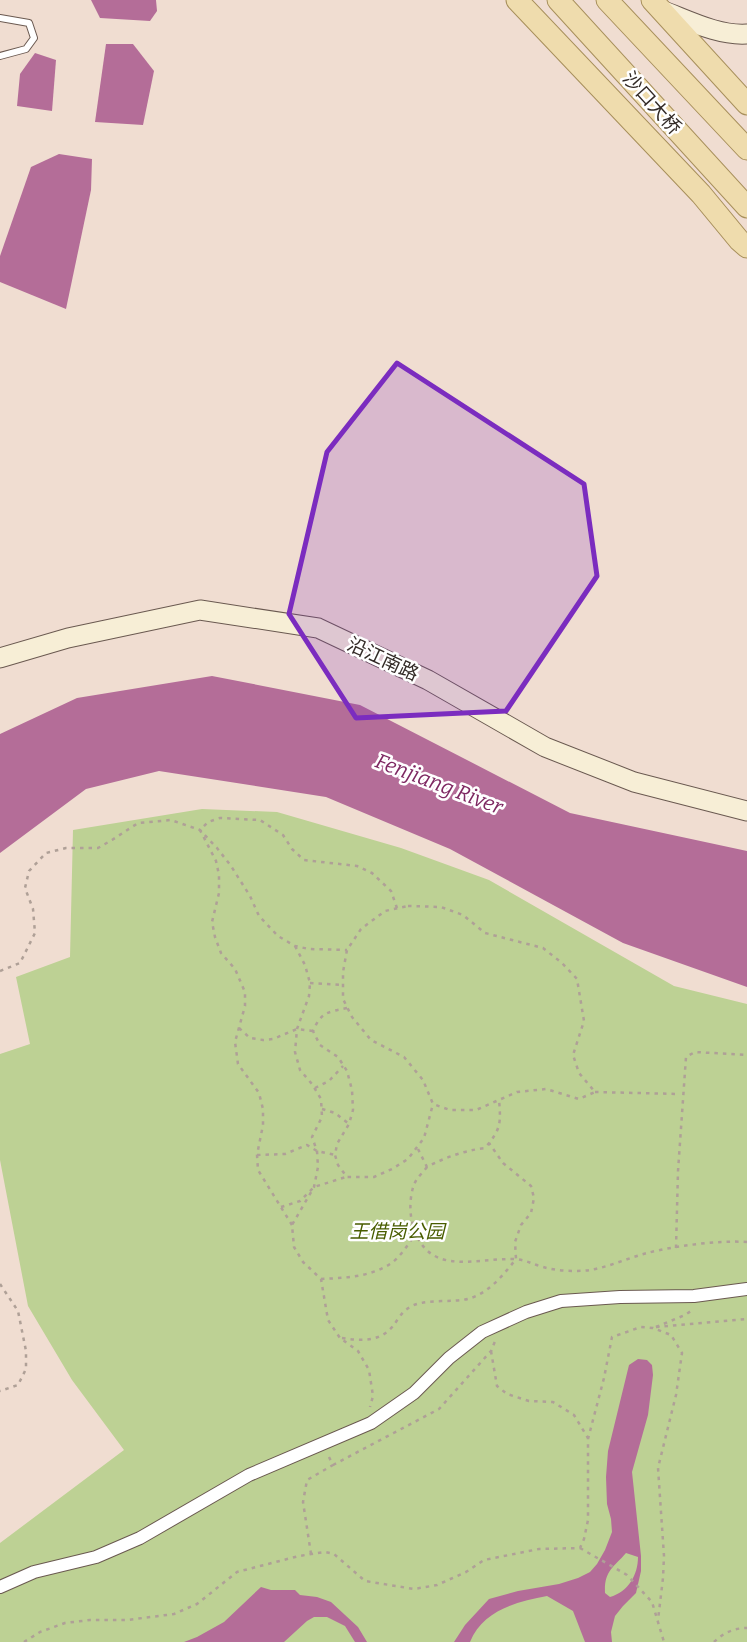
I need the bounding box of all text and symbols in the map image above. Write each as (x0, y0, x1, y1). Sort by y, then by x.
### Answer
street label: 沙口大桥 (618, 67, 686, 139)
street label: 沿江南路 (344, 633, 422, 685)
water label: Fenjiang River (371, 748, 508, 821)
park label: 王借岗公园 (349, 1220, 447, 1243)

